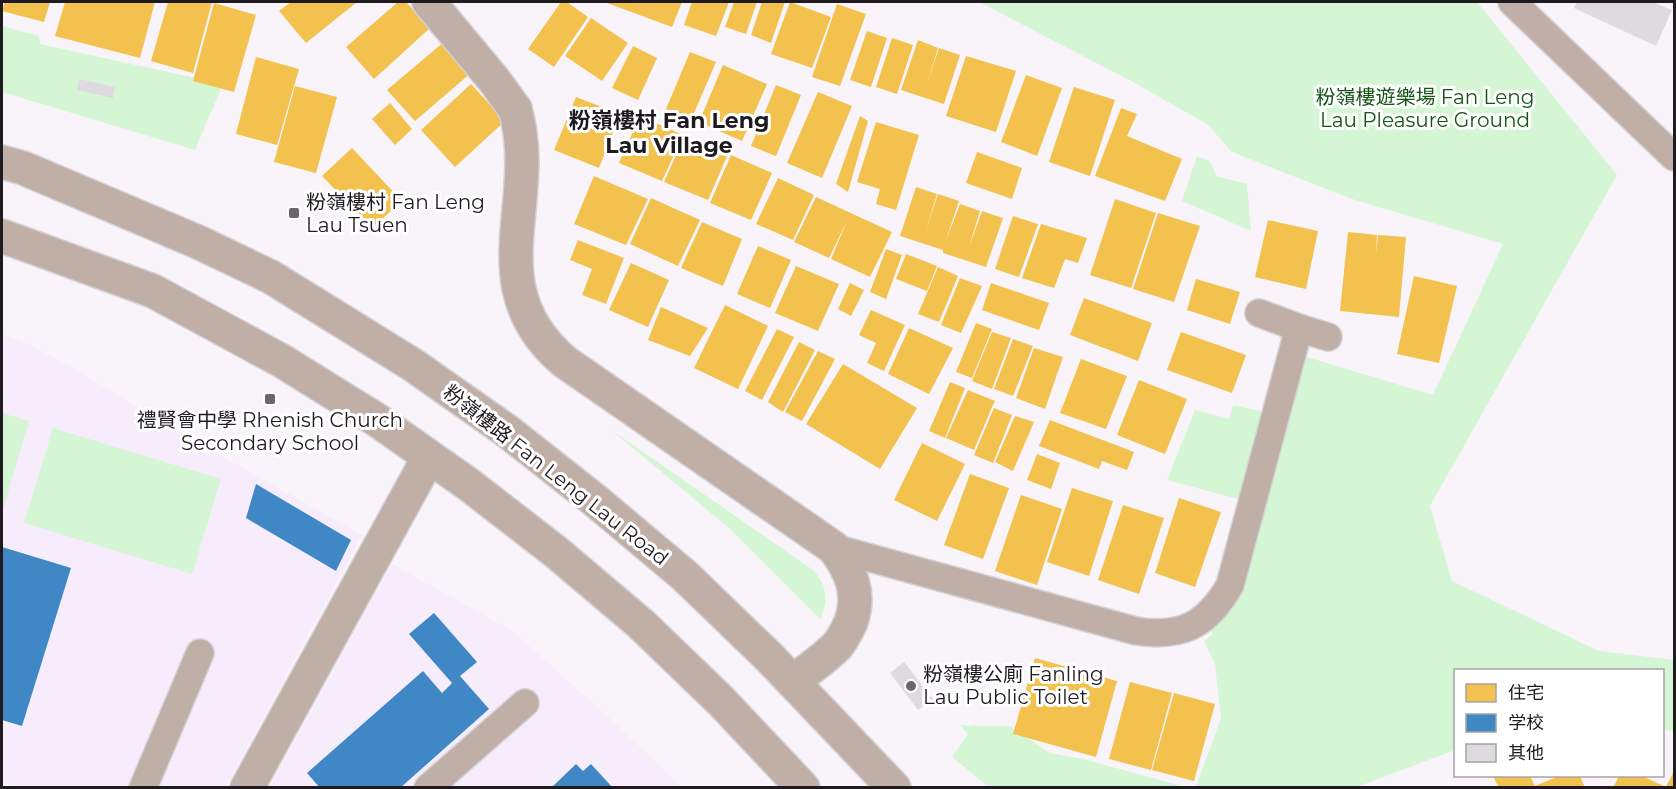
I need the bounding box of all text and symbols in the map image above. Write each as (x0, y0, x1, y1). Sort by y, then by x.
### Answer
park label: 粉嶺樓遊樂場 Fan Leng Lau Pleasure Ground (1316, 85, 1534, 132)
district label: 粉嶺樓村 Fan Leng Lau Village (569, 107, 769, 159)
place label: 粉嶺樓村 Fan Leng Lau Tsuen (306, 190, 485, 237)
marker: 粉嶺樓村 Fan Leng Lau Tsuen (287, 206, 301, 220)
street label: 粉嶺樓路 Fan Leng Lau Road (439, 380, 673, 570)
marker: 禮賢會中學 Rhenish Church Secondary School (263, 392, 277, 406)
place label: 禮賢會中學 Rhenish Church Secondary School (137, 408, 403, 455)
place label: 粉嶺樓公廁 Fanling Lau Public Toilet (923, 662, 1104, 709)
legend (1454, 669, 1664, 777)
marker: 粉嶺樓公廁 Fanling Lau Public Toilet (904, 679, 918, 693)
text: 住宅 (1508, 682, 1544, 704)
text: 学校 (1508, 712, 1544, 734)
text: 其他 (1508, 742, 1544, 764)

